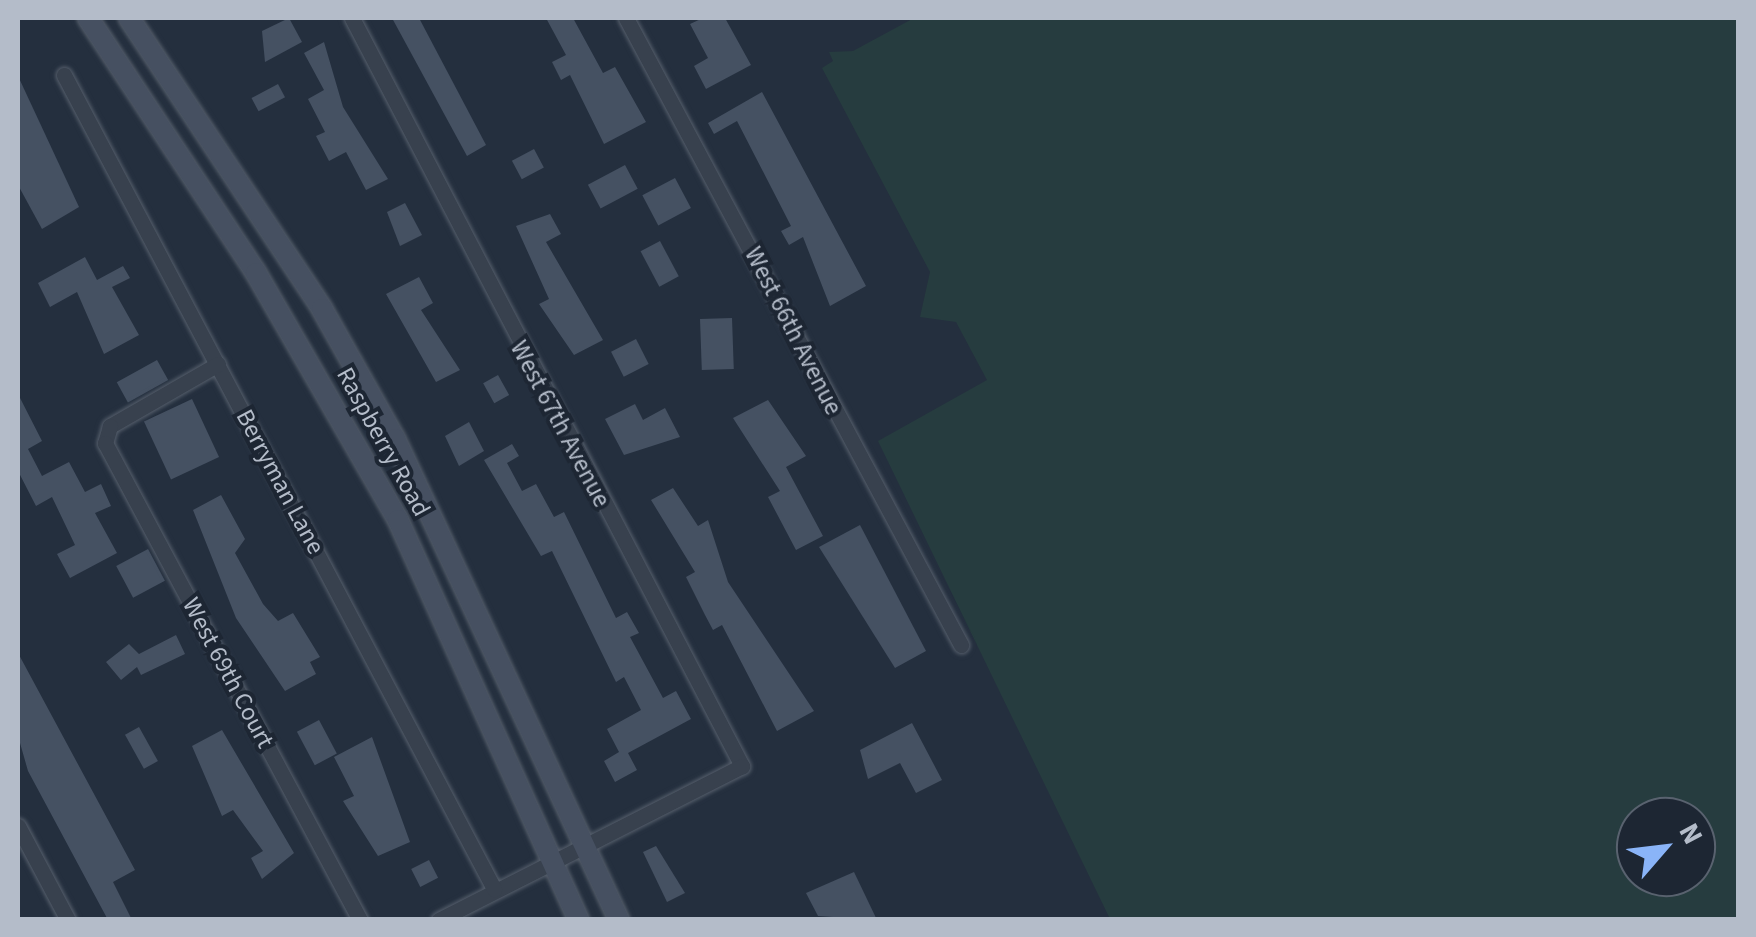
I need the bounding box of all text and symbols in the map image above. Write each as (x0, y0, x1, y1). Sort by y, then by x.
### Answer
street label: West 66th Avenue (738, 242, 848, 420)
street label: West 67th Avenue (503, 336, 617, 512)
street label: Raspberry Road (330, 362, 436, 522)
street label: Berryman Lane (229, 405, 331, 559)
street label: West 69th Court (176, 593, 280, 753)
north arrow (1616, 797, 1716, 897)
text: N (1669, 816, 1713, 851)

